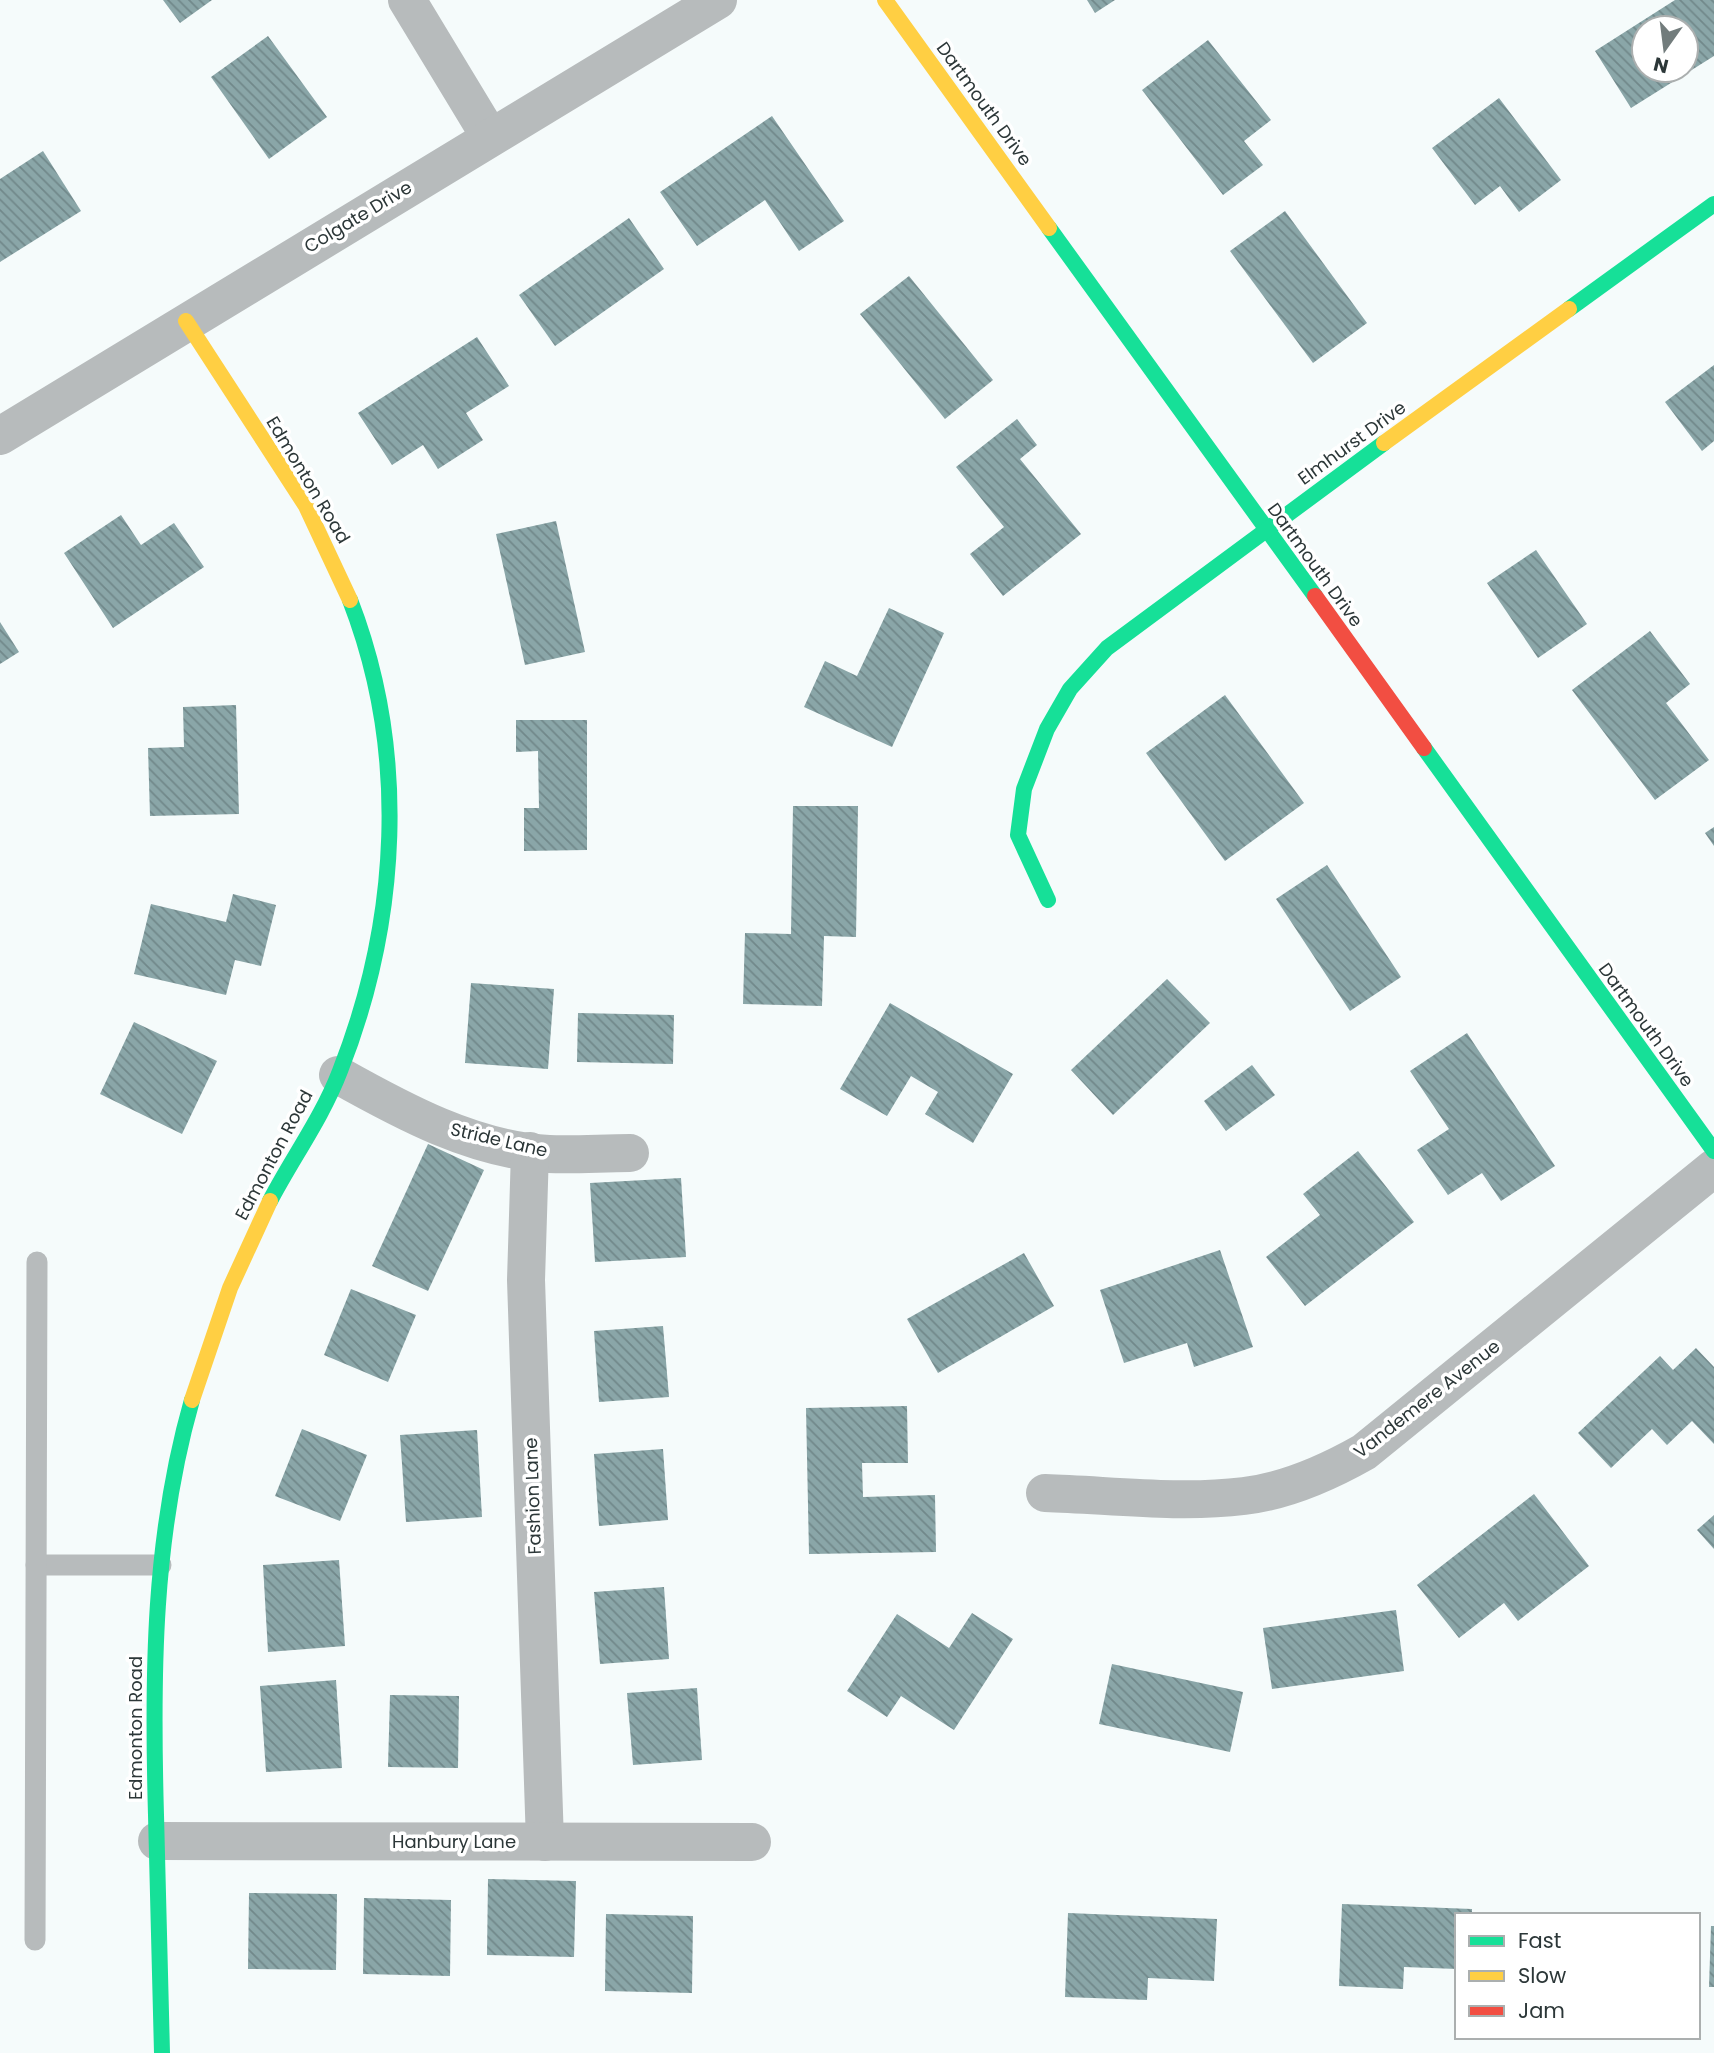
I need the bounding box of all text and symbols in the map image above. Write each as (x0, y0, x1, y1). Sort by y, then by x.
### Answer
north arrow (1630, 14, 1700, 84)
street label: Dartmouth Drive (931, 37, 1038, 171)
text: N (1651, 50, 1671, 80)
street label: Colgate Drive (299, 174, 416, 259)
street label: Elmhurst Drive (1293, 395, 1411, 490)
street label: Edmonton Road (261, 412, 356, 548)
street label: Dartmouth Drive (1262, 498, 1369, 632)
street label: Dartmouth Drive (1593, 958, 1700, 1092)
street label: Edmonton Road (229, 1085, 318, 1224)
street label: Stride Lane (448, 1116, 550, 1163)
street label: Vandemere Avenue (1348, 1334, 1505, 1464)
street label: Fashion Lane (518, 1437, 547, 1555)
street label: Edmonton Road (123, 1656, 148, 1800)
street label: Hanbury Lane (392, 1829, 516, 1854)
legend (1455, 1913, 1700, 2039)
text: Fast (1518, 1926, 1561, 1955)
text: Slow (1518, 1961, 1566, 1990)
text: Jam (1518, 1996, 1565, 2025)

